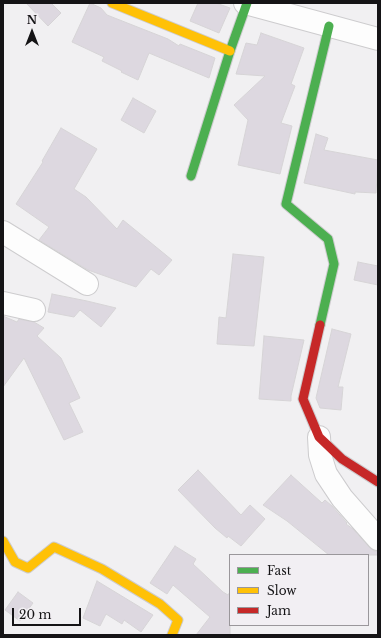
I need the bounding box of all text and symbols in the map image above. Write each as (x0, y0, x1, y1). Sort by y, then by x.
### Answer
north arrow (12, 12, 52, 52)
text: N (27, 13, 37, 27)
legend (229, 554, 369, 626)
text: Fast (267, 563, 291, 578)
text: Slow (267, 583, 296, 598)
scale bar (14, 600, 83, 626)
text: Jam (267, 603, 291, 618)
text: 20 m (19, 607, 51, 622)

